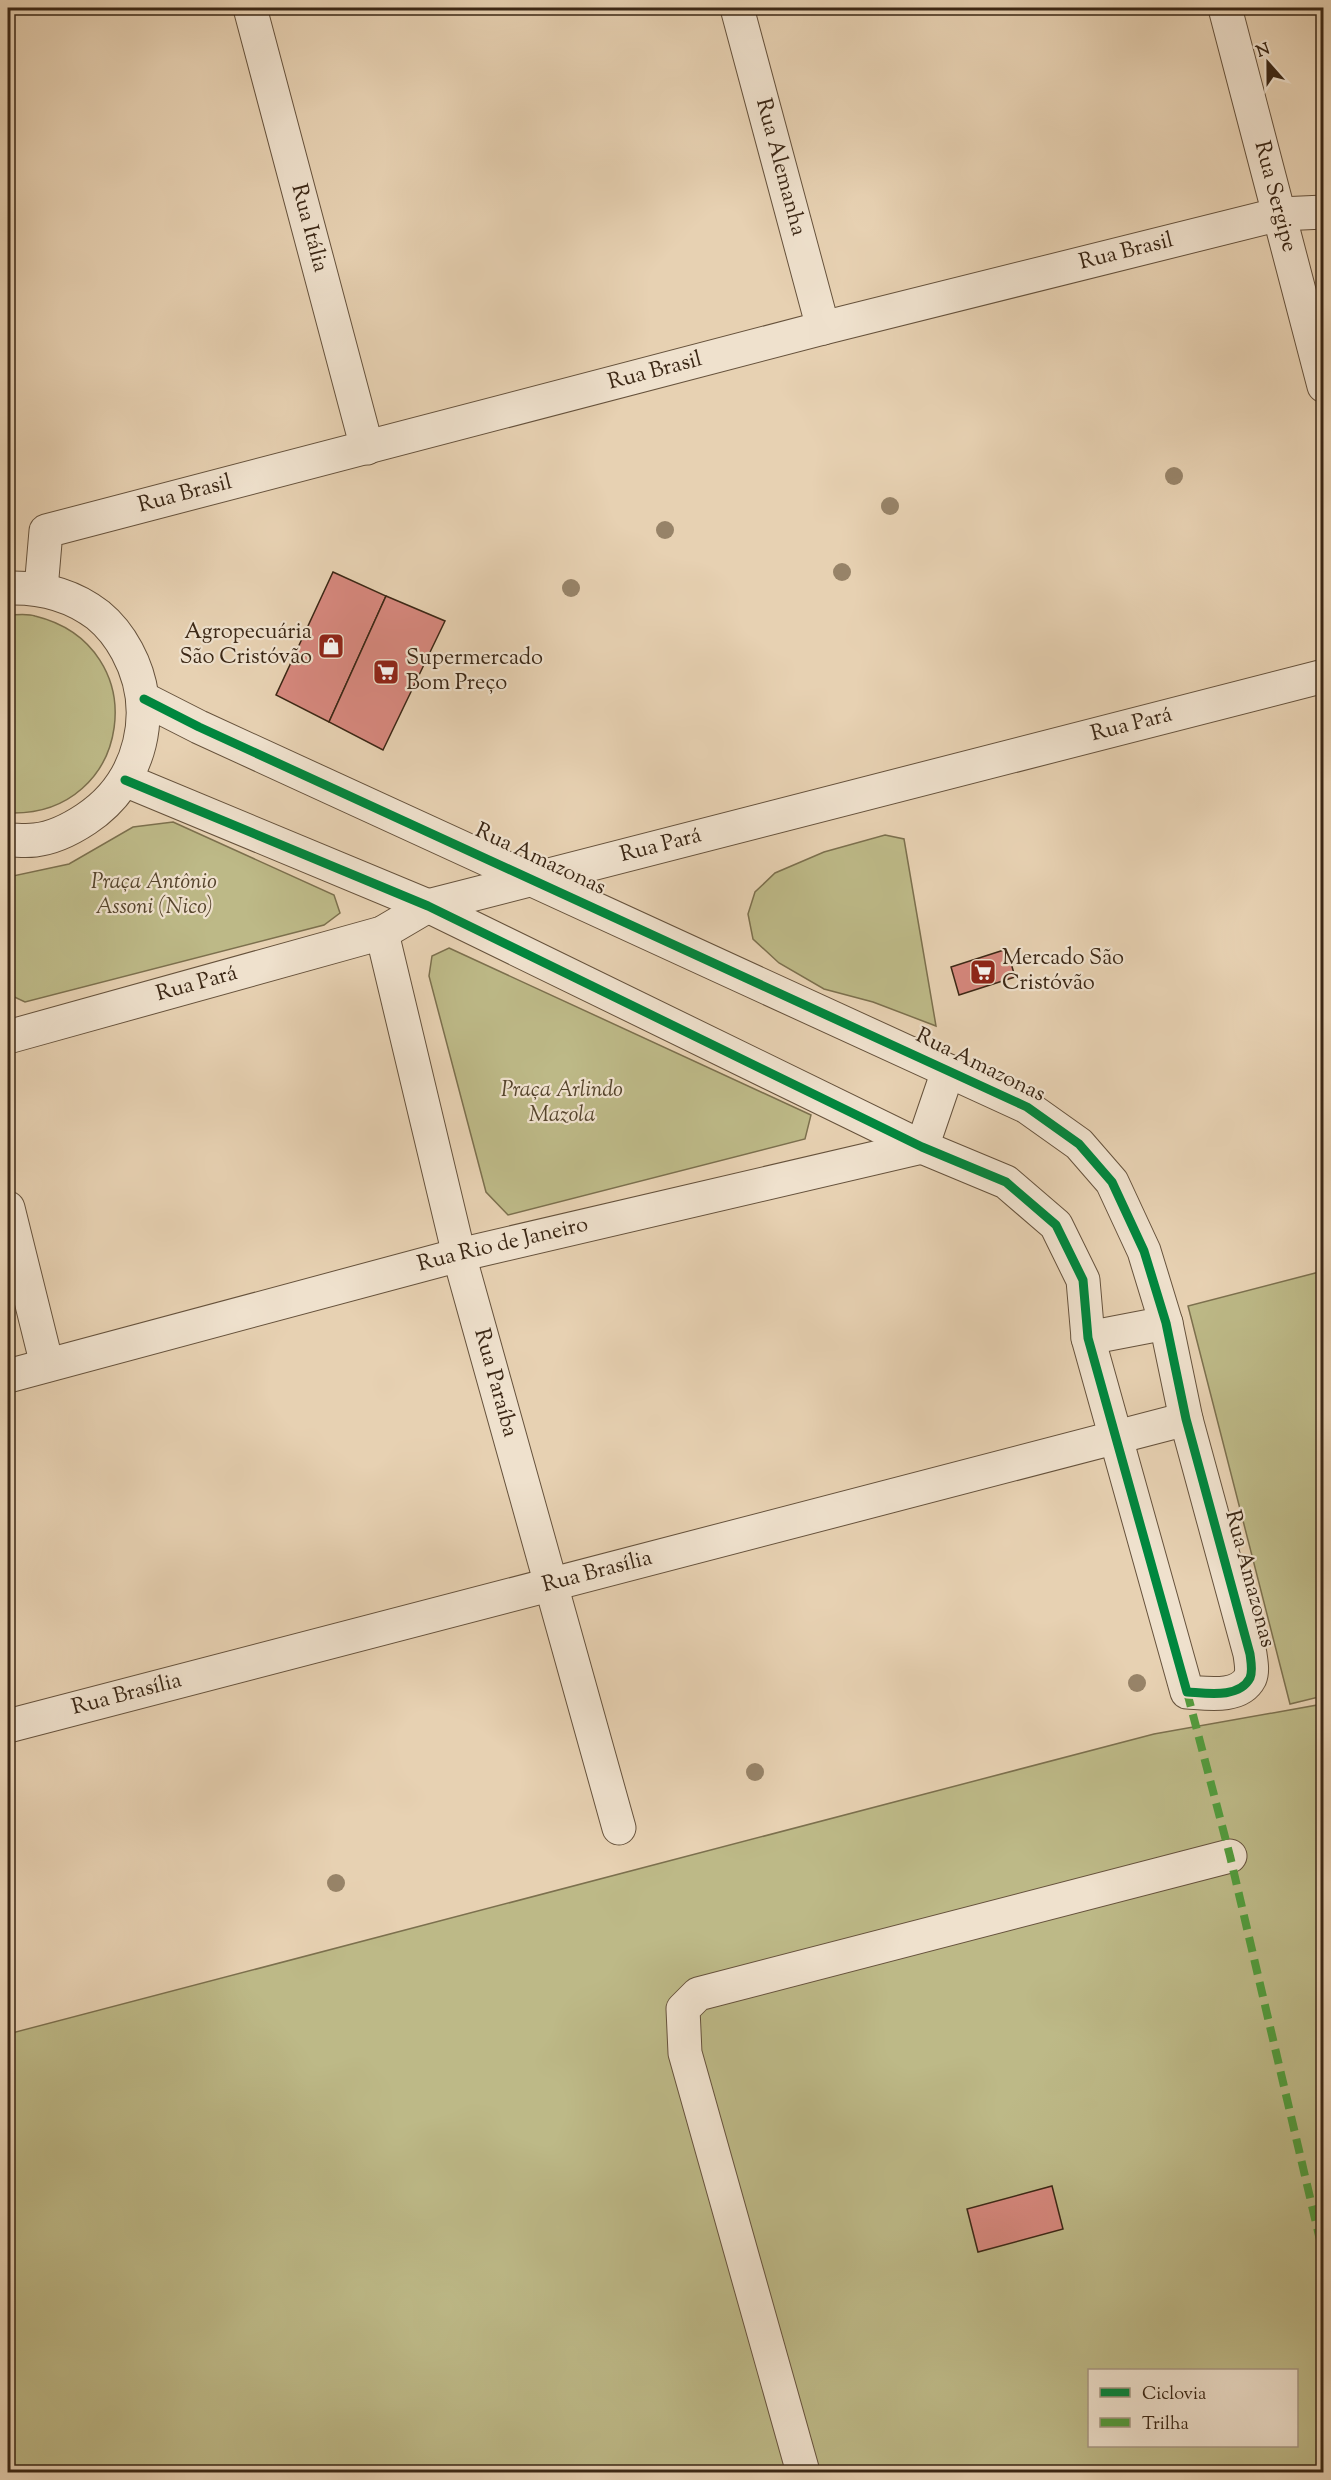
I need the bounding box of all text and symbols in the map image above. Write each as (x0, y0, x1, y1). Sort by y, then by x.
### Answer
north arrow (1238, 33, 1298, 93)
text: N (1253, 38, 1274, 64)
street label: Rua Alemanha (746, 95, 814, 240)
street label: Rua Sergipe (1245, 138, 1304, 256)
street label: Rua Itália (282, 181, 336, 276)
street label: Rua Brasil (1076, 225, 1177, 279)
street label: Rua Brasil (605, 344, 706, 399)
street label: Rua Brasil (135, 467, 236, 522)
place label: Agropecuária São Cristóvão (179, 617, 312, 674)
shop icon: Agropecuária São Cristóvão (316, 631, 346, 661)
place label: Supermercado Bom Preço (406, 643, 543, 700)
supermarket icon: Supermercado Bom Preço (371, 657, 401, 687)
street label: Rua Pará (1087, 700, 1176, 751)
street label: Rua Amazonas (469, 816, 611, 904)
street label: Rua Pará (617, 820, 705, 872)
park label: Praça Antônio Assoni (Nico) (91, 867, 217, 924)
place label: Mercado São Cristóvão (1002, 943, 1124, 1000)
supermarket icon: Mercado São Cristóvão (968, 957, 998, 987)
street label: Rua Pará (153, 958, 241, 1011)
street label: Rua Amazonas (910, 1021, 1050, 1111)
park label: Praça Arlindo Mazola (501, 1075, 623, 1132)
street label: Rua Rio de Janeiro (414, 1209, 592, 1281)
street label: Rua Paraíba (464, 1325, 525, 1441)
street label: Rua Amazonas (1215, 1507, 1283, 1651)
street label: Rua Brasília (539, 1543, 656, 1602)
street label: Rua Brasília (69, 1665, 185, 1725)
legend (1088, 2369, 1298, 2447)
text: Ciclovia (1142, 2382, 1206, 2408)
text: Trilha (1142, 2412, 1189, 2438)

